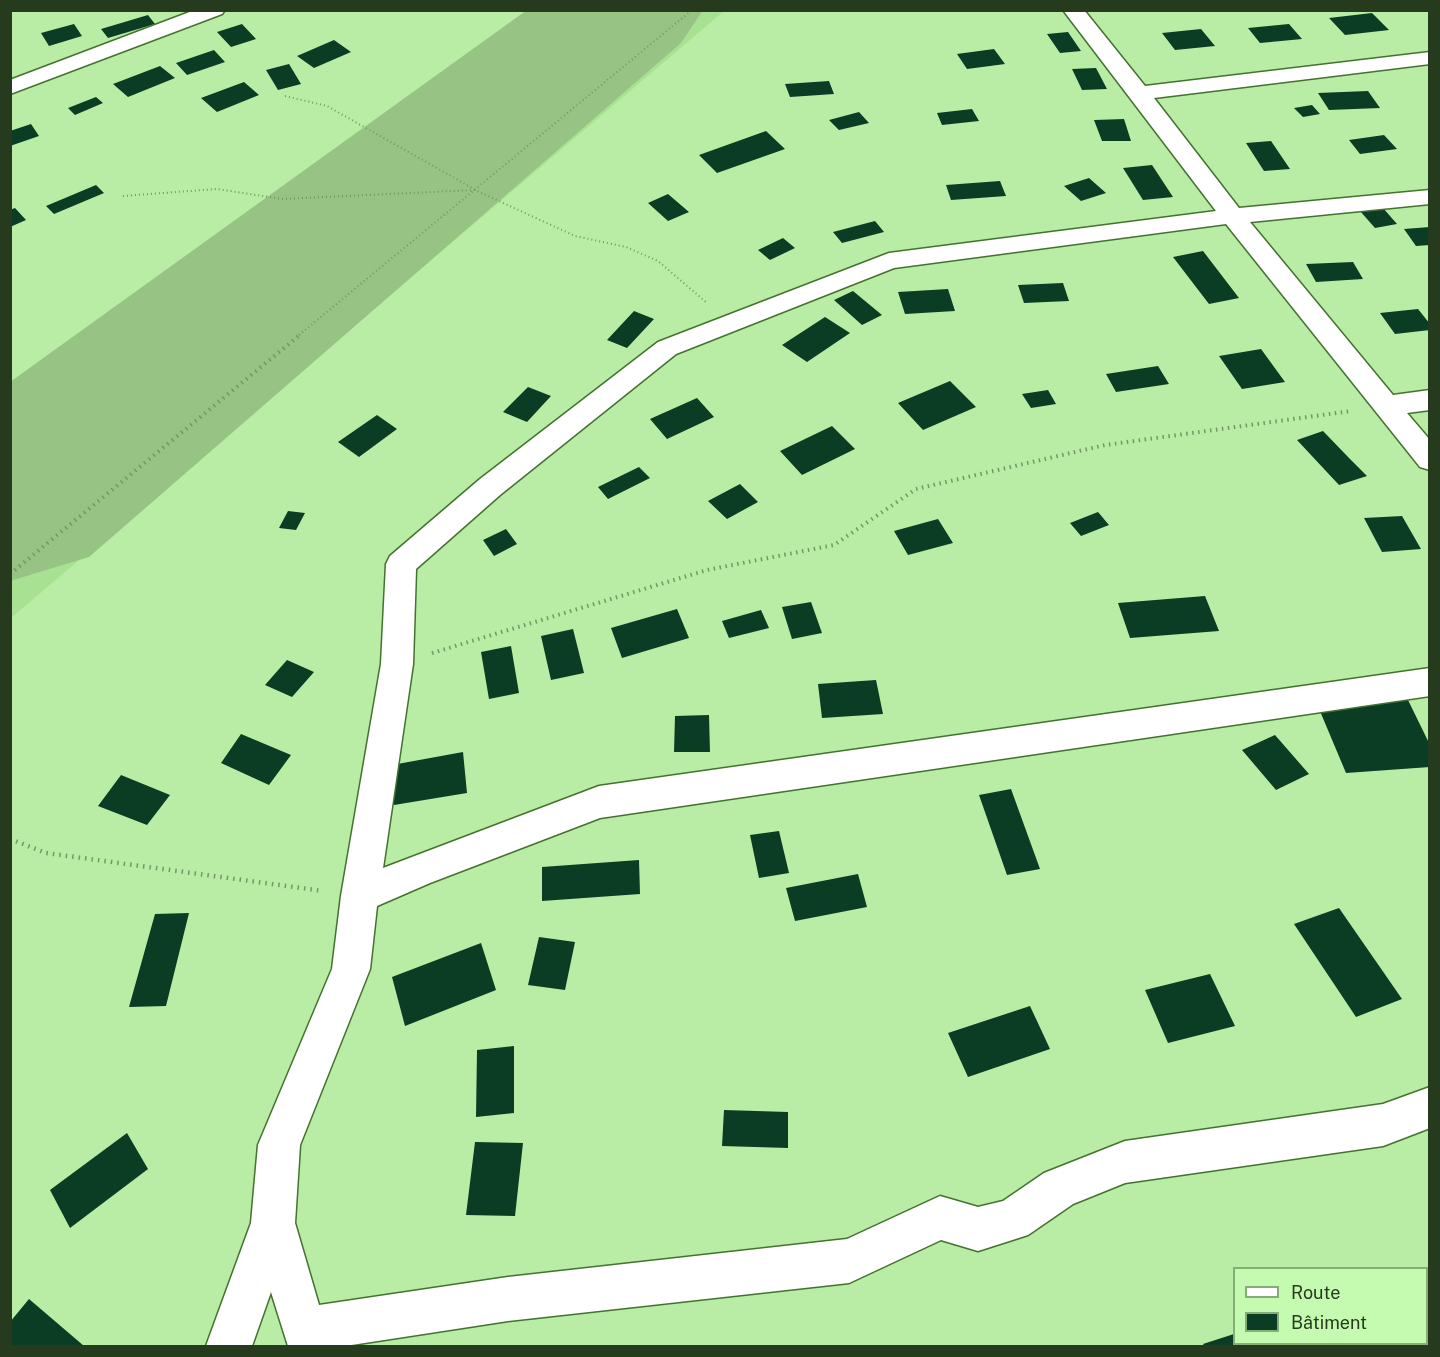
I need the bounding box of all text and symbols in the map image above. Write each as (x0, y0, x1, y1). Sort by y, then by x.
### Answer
legend (1233, 1267, 1428, 1345)
text: Route (1291, 1282, 1340, 1303)
text: Bâtiment (1291, 1312, 1367, 1333)

